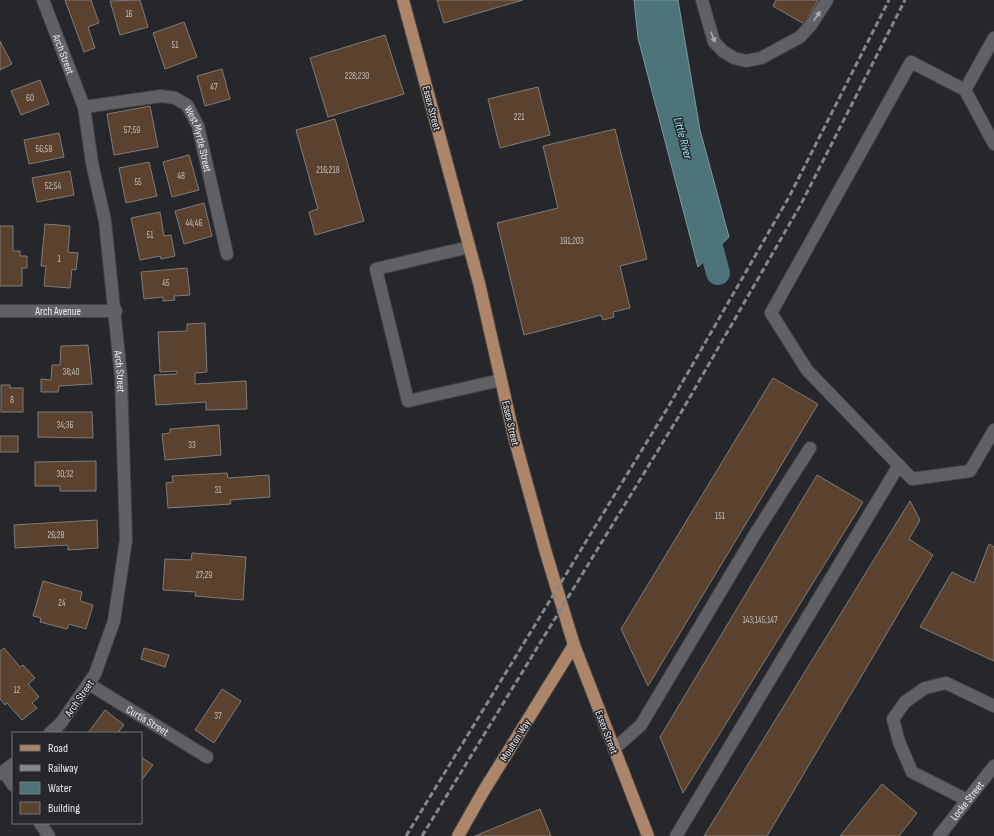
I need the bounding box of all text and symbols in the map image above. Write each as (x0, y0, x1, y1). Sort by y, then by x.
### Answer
house number: 16 (125, 9, 133, 20)
one-way arrow (813, 10, 821, 21)
street label: Arch Street (49, 31, 77, 77)
one-way arrow (711, 32, 717, 44)
house number: 51 (172, 40, 179, 51)
house number: 228;230 (345, 71, 369, 82)
house number: 47 (210, 82, 218, 93)
street label: Essex Street (419, 84, 444, 133)
house number: 60 (26, 93, 34, 104)
street label: West Myrtle Street (181, 104, 214, 174)
house number: 221 (514, 112, 525, 123)
water label: Little River (670, 116, 695, 161)
house number: 57;59 (124, 125, 140, 136)
house number: 56;58 (36, 144, 52, 155)
house number: 216;218 (316, 165, 340, 176)
house number: 48 (177, 171, 185, 182)
house number: 55 (134, 177, 142, 188)
house number: 52;54 (45, 181, 61, 192)
house number: 44;46 (185, 218, 203, 229)
house number: 51 (147, 230, 154, 241)
house number: 191;203 (560, 236, 584, 247)
house number: 1 (57, 254, 61, 265)
house number: 45 (162, 278, 170, 289)
street label: Arch Avenue (34, 305, 81, 318)
street label: Arch Street (111, 349, 127, 393)
house number: 38;40 (62, 367, 80, 378)
house number: 8 (10, 395, 14, 406)
street label: Essex Street (499, 399, 522, 447)
house number: 34;36 (56, 420, 74, 431)
house number: 33 (188, 440, 196, 451)
house number: 30;32 (57, 469, 74, 480)
house number: 31 (215, 485, 222, 496)
house number: 151 (715, 511, 726, 522)
house number: 26;28 (47, 530, 65, 541)
house number: 27;29 (196, 570, 212, 581)
house number: 24 (58, 598, 66, 609)
house number: 143;145;147 (742, 615, 778, 626)
street label: Arch Street (61, 677, 97, 720)
house number: 12 (14, 685, 21, 696)
street label: Curtis Street (124, 703, 172, 739)
street label: Essex Street (592, 709, 621, 756)
house number: 37 (214, 711, 222, 722)
street label: Moulton Way (497, 716, 534, 764)
legend (12, 732, 142, 824)
text: Road (48, 741, 68, 756)
text: Railway (48, 761, 79, 776)
street label: Locke Street (948, 778, 987, 823)
text: Water (48, 781, 72, 796)
text: Building (48, 801, 80, 816)

